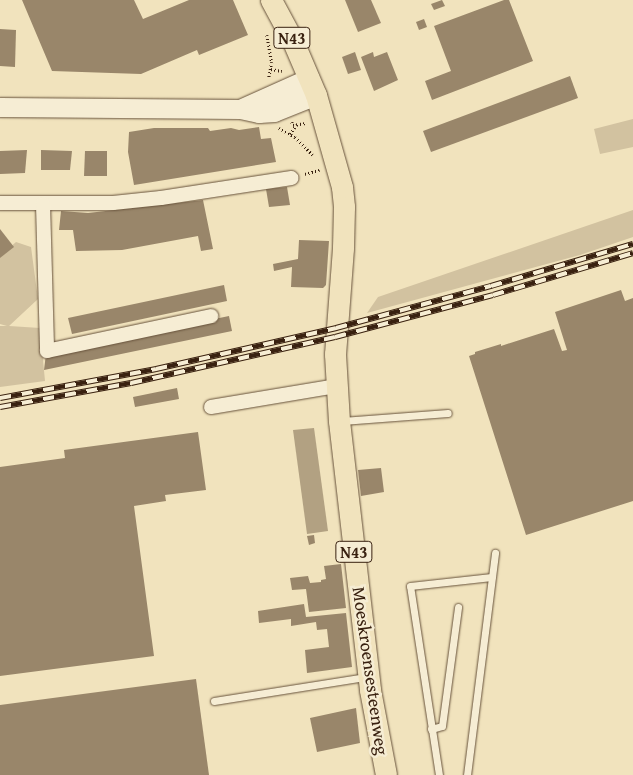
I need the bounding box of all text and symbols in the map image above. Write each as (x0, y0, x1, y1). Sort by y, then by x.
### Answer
road number: N43 (273, 24, 311, 52)
road number: N43 (335, 538, 373, 566)
street label: Moeskroensesteenweg (348, 586, 392, 756)

